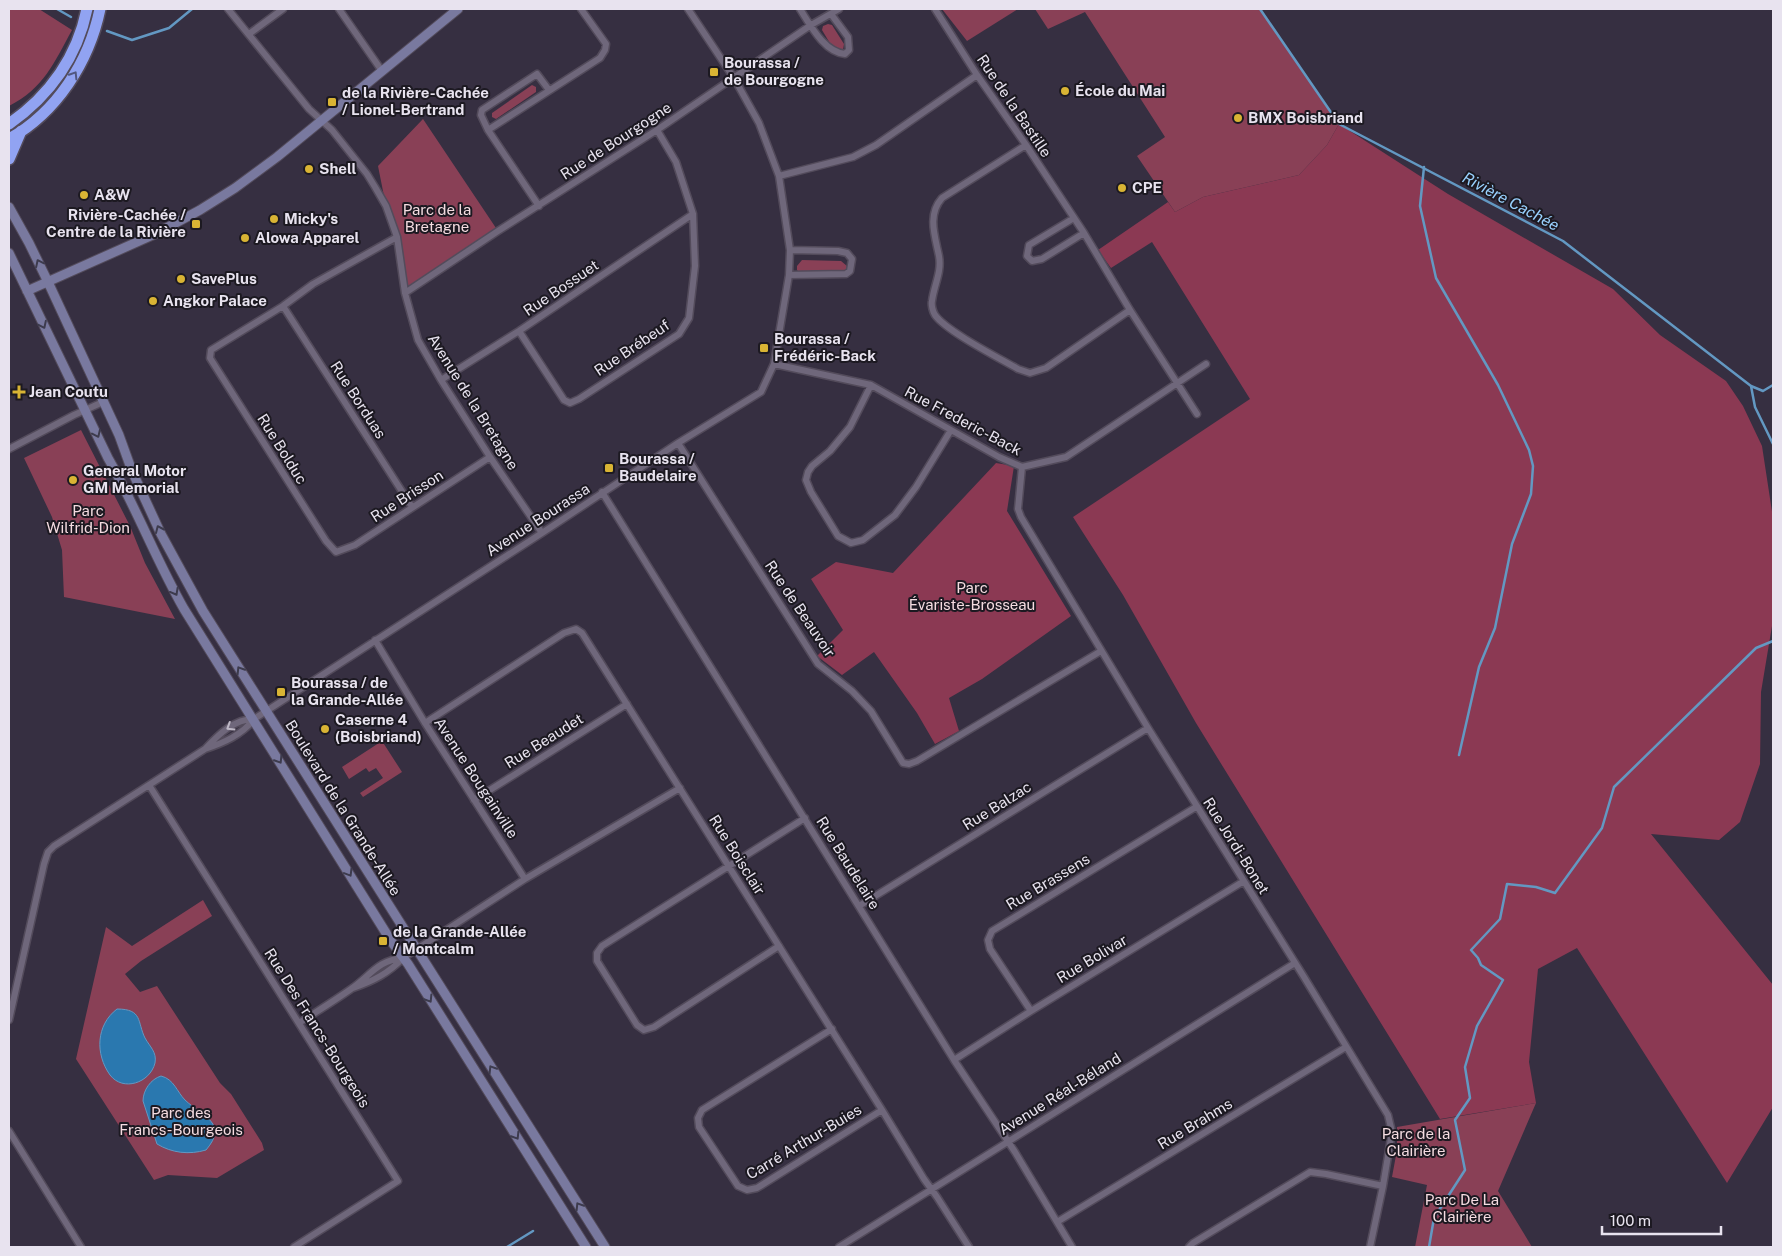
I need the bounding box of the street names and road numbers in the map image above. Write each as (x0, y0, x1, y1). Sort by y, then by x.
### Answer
street label: Rue de la Bastille (974, 51, 1055, 160)
street label: Rue de Bourgogne (557, 98, 674, 183)
street label: Rue Bossuet (520, 256, 602, 319)
street label: Rue Brébeuf (591, 316, 673, 379)
street label: Avenue de la Bretagne (425, 331, 522, 473)
street label: Rue Borduas (327, 358, 390, 442)
street label: Rue Frederic-Back (902, 383, 1025, 459)
street label: Rue Bolduc (254, 411, 311, 487)
street label: Rue Brisson (367, 466, 446, 525)
street label: Avenue Bourassa (483, 480, 593, 559)
street label: Rue de Beauvoir (762, 557, 839, 660)
street label: Rue Beaudet (501, 710, 586, 771)
street label: Avenue Bougainville (431, 714, 522, 841)
street label: Boulevard de la Grande-Allée (282, 717, 405, 899)
street label: Rue Balzac (959, 778, 1034, 833)
street label: Rue Jordi-Bonet (1200, 794, 1273, 897)
street label: Rue Boisclair (706, 812, 769, 898)
street label: Rue Baudelaire (813, 813, 884, 912)
street label: Rue Brassens (1003, 850, 1093, 913)
street label: Rue Bolivar (1053, 931, 1130, 986)
street label: Rue Des Francs-Bourgeois (261, 945, 374, 1110)
street label: Avenue Réal-Béland (996, 1049, 1124, 1138)
street label: Rue Brahms (1154, 1095, 1235, 1152)
street label: Carré Arthur-Buies (743, 1101, 864, 1183)

